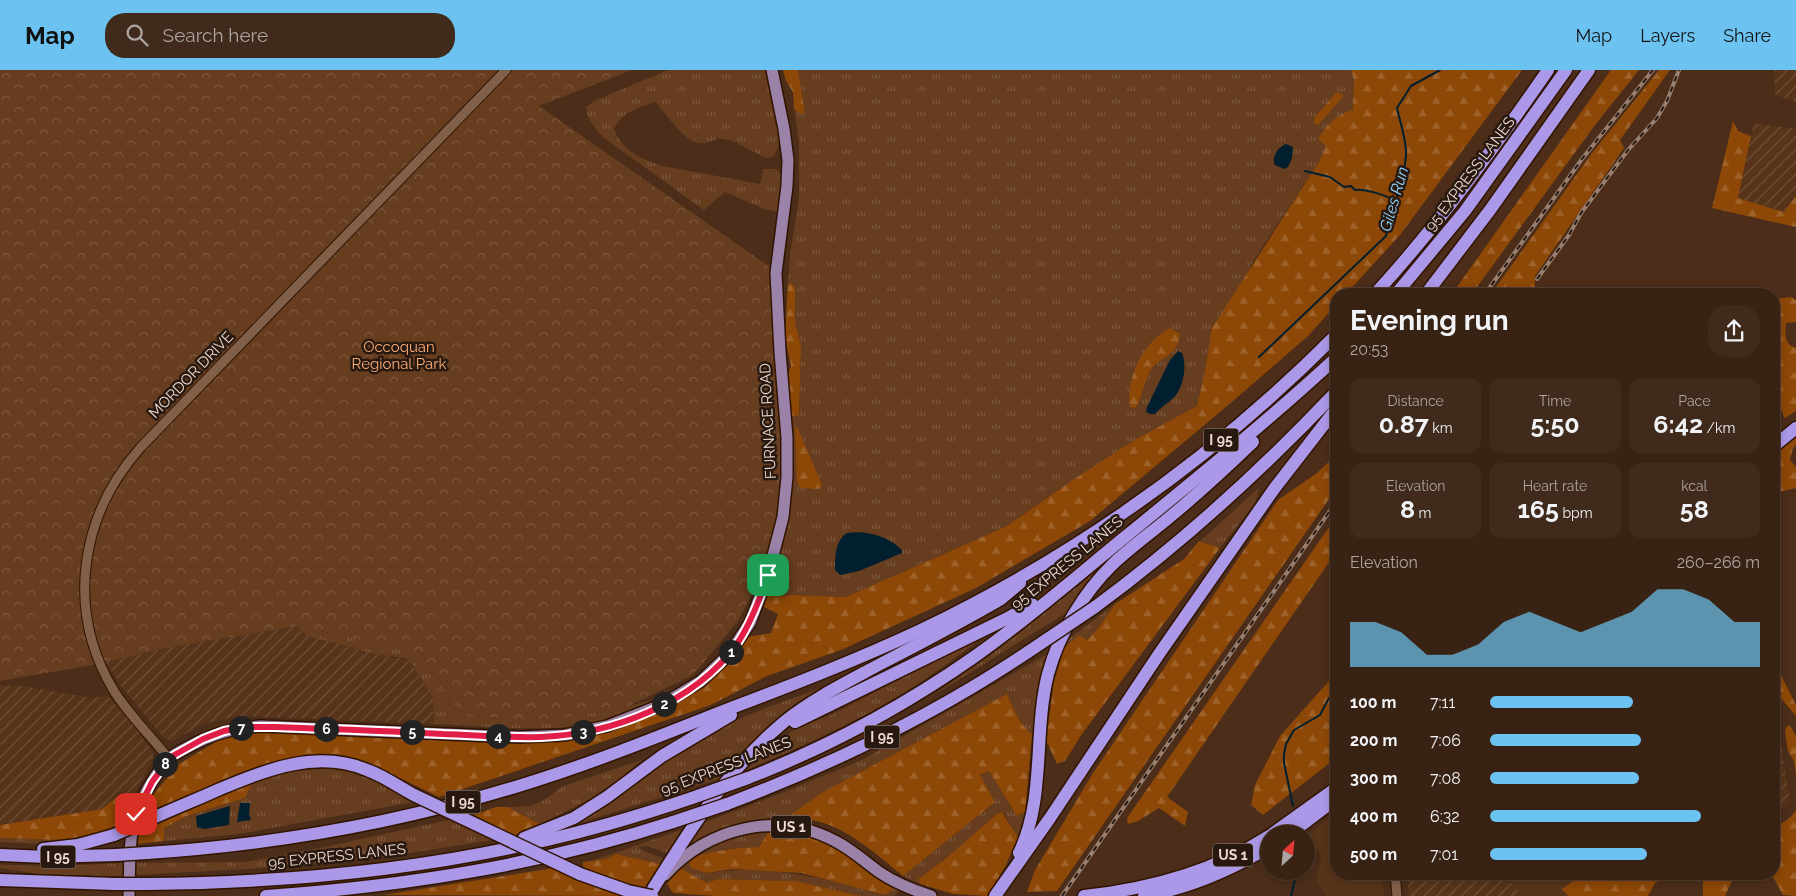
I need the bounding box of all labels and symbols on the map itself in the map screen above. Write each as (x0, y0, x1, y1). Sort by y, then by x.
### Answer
street label: 95 EXPRESS LANES (1421, 113, 1519, 235)
water label: Giles Run (1376, 164, 1412, 234)
street label: MORDOR DRIVE (145, 328, 237, 422)
park label: Occoquan Regional Park (352, 338, 446, 373)
street label: FURNACE ROAD (756, 362, 780, 479)
road number: I 95 (1204, 428, 1238, 452)
street label: 95 EXPRESS LANES (1008, 512, 1126, 614)
pin (747, 554, 789, 596)
pin: 1 (718, 640, 744, 664)
pin: 2 (652, 692, 676, 716)
pin: 7 (228, 716, 254, 740)
pin: 6 (314, 716, 338, 742)
pin: 5 (400, 720, 424, 744)
pin: 3 (570, 720, 596, 744)
pin: 4 (486, 724, 510, 748)
road number: I 95 (864, 726, 900, 749)
street label: 95 EXPRESS LANES (658, 733, 794, 799)
pin: 8 (152, 752, 178, 776)
road number: I 95 (446, 790, 480, 814)
pin (115, 793, 157, 835)
road number: US 1 (771, 816, 811, 839)
north arrow (1260, 825, 1315, 880)
street label: 95 EXPRESS LANES (267, 840, 407, 872)
road number: US 1 (1213, 844, 1253, 866)
road number: I 95 (40, 846, 76, 869)

